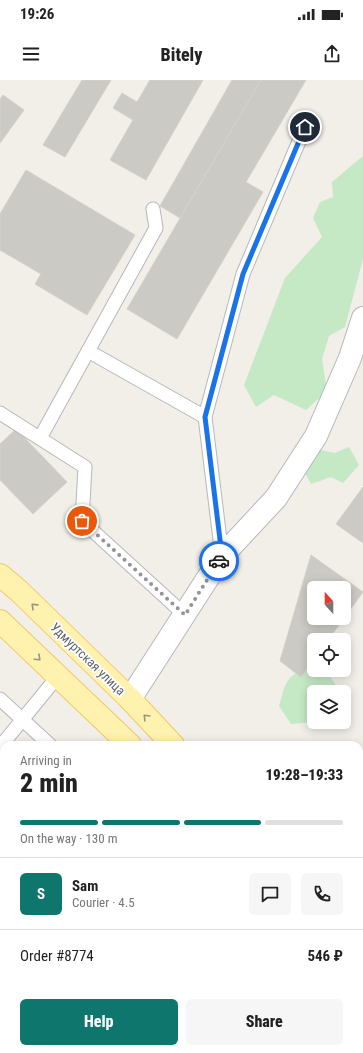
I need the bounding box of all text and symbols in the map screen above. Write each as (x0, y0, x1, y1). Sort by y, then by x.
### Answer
text: 19:26 (20, 5, 54, 23)
icon: menu (20, 43, 42, 65)
icon: share (321, 43, 343, 65)
text: Bitely (161, 44, 202, 65)
pin (288, 110, 322, 144)
icon: home (294, 116, 316, 138)
pin (65, 504, 99, 538)
icon: bag (71, 510, 93, 532)
courier (199, 541, 239, 581)
icon: car (208, 550, 230, 572)
north arrow (307, 581, 351, 625)
map controls (307, 581, 351, 729)
one-way arrow (31, 603, 39, 611)
street label: Удмуртская улица (48, 620, 128, 698)
button: locate (307, 633, 351, 677)
one-way arrow (34, 653, 41, 660)
button: layers (307, 685, 351, 729)
one-way arrow (143, 714, 151, 722)
text: Arriving in (20, 753, 72, 768)
text: 19:28–19:33 (265, 766, 343, 784)
text: 2 min (20, 768, 78, 798)
text: On the way · 130 m (20, 831, 117, 846)
button: chat (249, 873, 291, 915)
button: phone (301, 873, 343, 915)
text: Sam (72, 877, 98, 895)
text: S (37, 885, 45, 903)
text: Courier · 4.5 (72, 895, 135, 910)
text: Order #8774 (20, 947, 94, 965)
text: 546 ₽ (307, 947, 343, 965)
button: Help (20, 999, 178, 1045)
button: Share (186, 999, 343, 1045)

